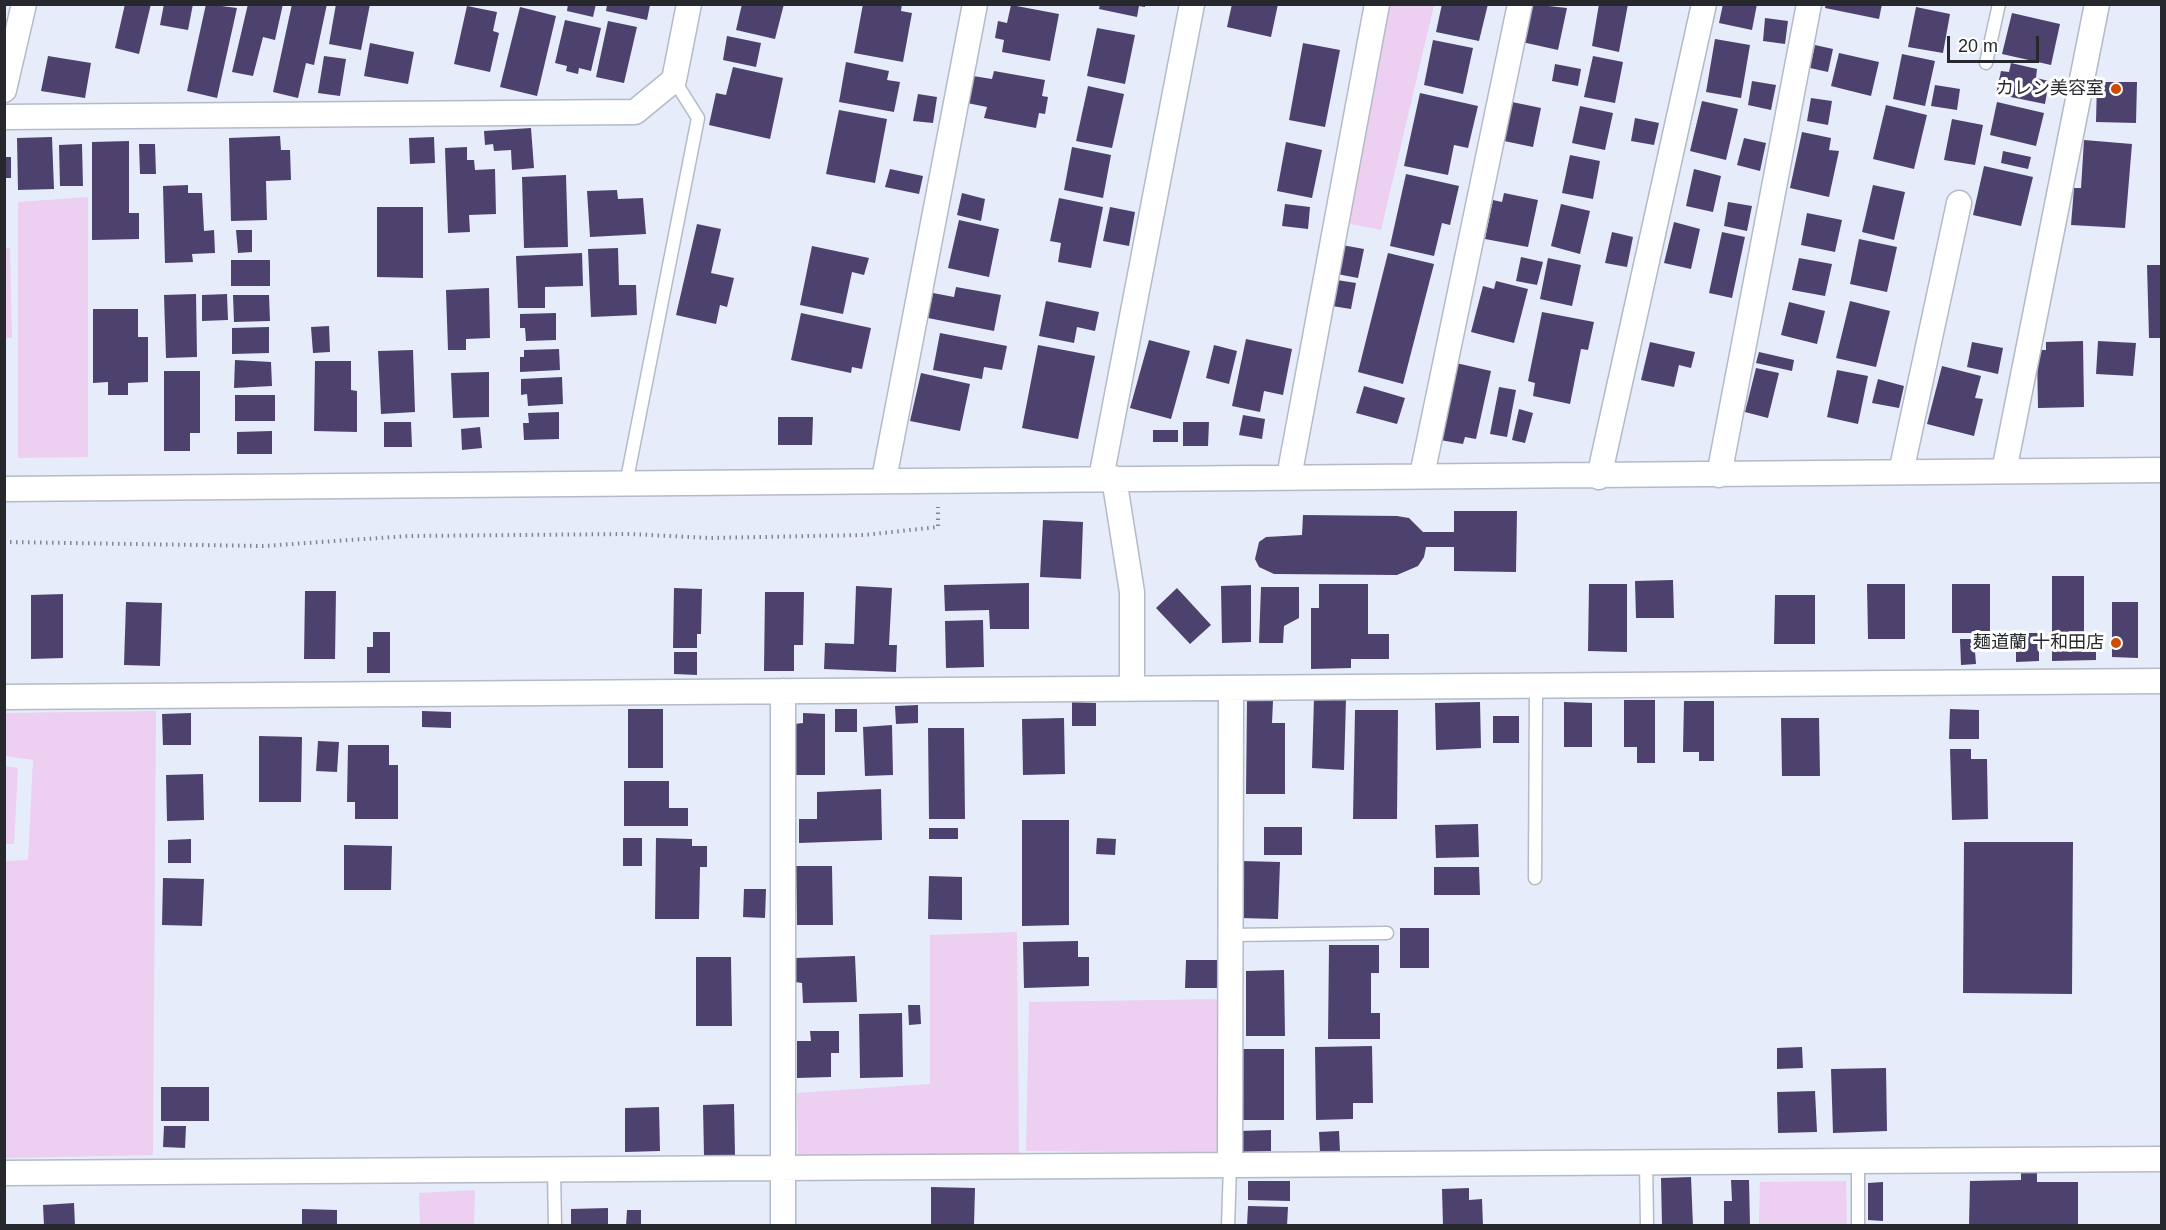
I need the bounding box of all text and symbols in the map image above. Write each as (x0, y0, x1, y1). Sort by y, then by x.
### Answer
scale bar (1950, 24, 2042, 62)
text: 20 m (1958, 36, 1998, 56)
place label: カレン美容室 (1996, 78, 2104, 100)
marker: カレン美容室 (2109, 82, 2123, 96)
place label: 麺道蘭 十和田店 (1973, 632, 2104, 654)
marker: 麺道蘭 十和田店 (2109, 636, 2123, 650)

